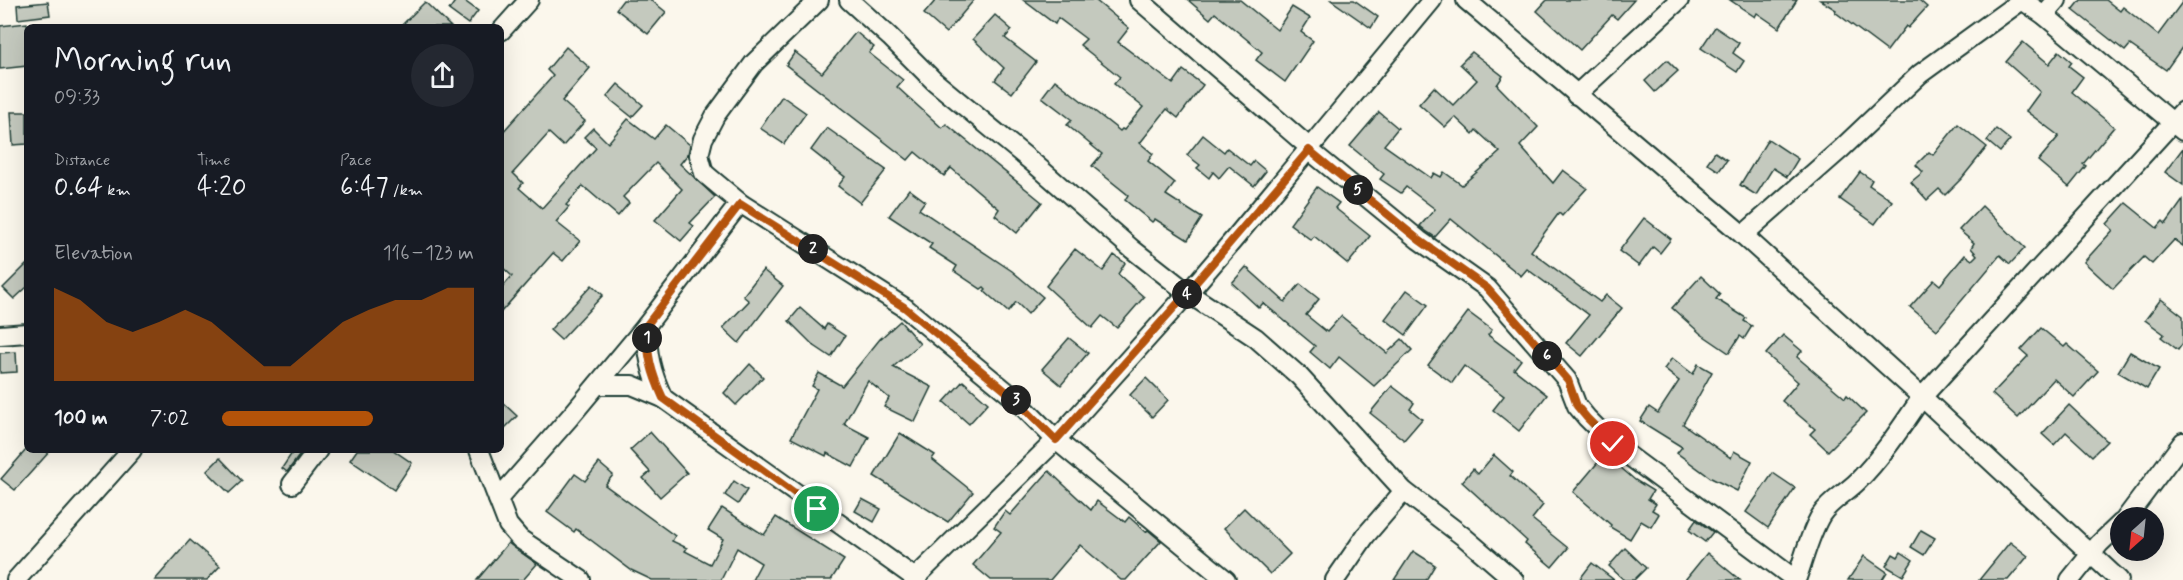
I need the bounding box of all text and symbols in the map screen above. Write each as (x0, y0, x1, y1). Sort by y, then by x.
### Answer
text: Morning run (54, 39, 232, 83)
button: share (411, 44, 474, 107)
text: 09:33 (54, 84, 100, 111)
text: Distance (54, 150, 110, 171)
text: Time (197, 150, 231, 171)
text: Pace (340, 150, 372, 171)
text: 0.64 (54, 171, 103, 205)
text: 4:20 (197, 171, 247, 205)
text: 6:47 (340, 171, 388, 205)
pin: 5 (1343, 175, 1373, 205)
text: 5 (1353, 179, 1363, 200)
text: km (103, 180, 131, 201)
text: /km (388, 180, 423, 201)
pin: 2 (798, 234, 828, 264)
text: 2 (809, 238, 817, 259)
text: Elevation (54, 240, 133, 267)
text: 116–123 m (383, 240, 474, 267)
pin: 4 (1172, 279, 1202, 309)
text: 4 (1182, 283, 1192, 304)
pin: 1 (632, 323, 662, 353)
text: 1 (643, 327, 651, 348)
pin: 6 (1532, 341, 1562, 371)
text: 6 (1543, 345, 1551, 366)
pin: 3 (1001, 385, 1031, 415)
text: 3 (1012, 389, 1020, 410)
text: 100 m (54, 405, 108, 432)
text: 7:02 (150, 405, 189, 432)
pin (1587, 418, 1638, 469)
icon: check (1596, 427, 1629, 460)
pin (791, 483, 842, 534)
icon: arrive (800, 492, 833, 525)
north arrow (2110, 507, 2164, 561)
map controls (2110, 507, 2164, 561)

